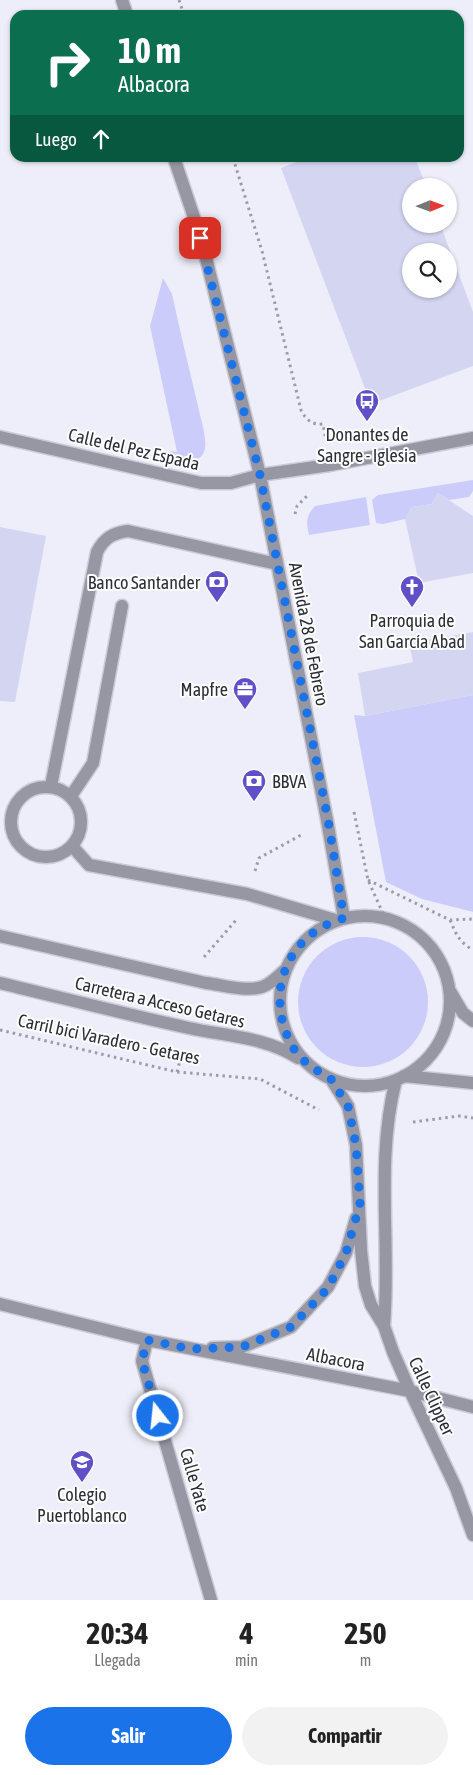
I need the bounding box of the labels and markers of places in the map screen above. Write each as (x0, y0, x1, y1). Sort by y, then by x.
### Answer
pin (179, 217, 221, 259)
bus stop icon: Donantes de Sangre - Iglesia (354, 388, 380, 422)
place label: Donantes de Sangre - Iglesia (317, 424, 417, 466)
bank icon: Banco Santander (204, 569, 230, 603)
place label: Banco Santander (88, 572, 201, 593)
church icon: Parroquia de San García Abad (399, 574, 425, 608)
place label: Parroquia de San García Abad (359, 610, 465, 652)
office icon: Mapfre (232, 676, 258, 710)
place label: Mapfre (181, 679, 228, 700)
bank icon: BBVA (241, 768, 267, 802)
place label: BBVA (272, 771, 307, 792)
school or university icon: Colegio Puertoblanco (69, 1449, 95, 1483)
place label: Colegio Puertoblanco (37, 1484, 127, 1526)

